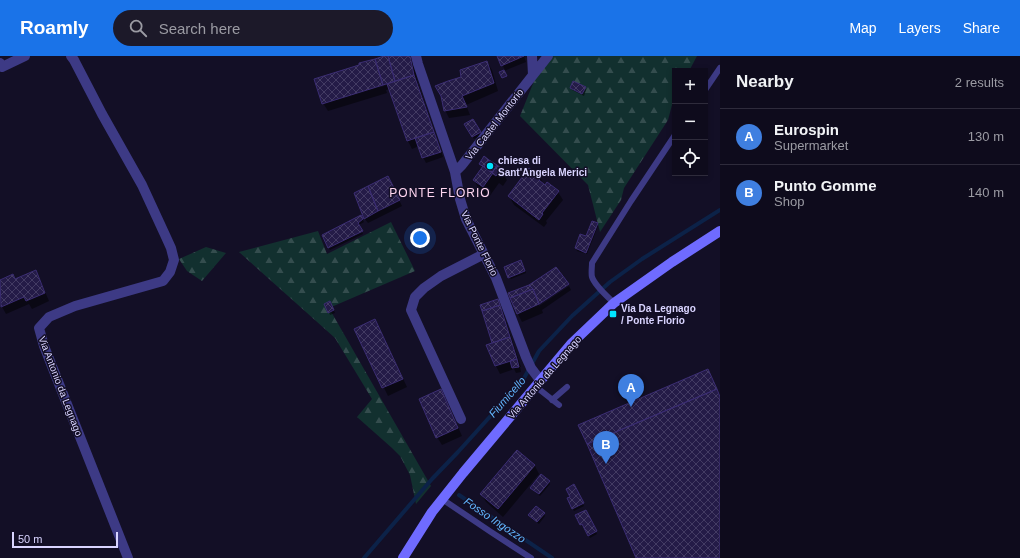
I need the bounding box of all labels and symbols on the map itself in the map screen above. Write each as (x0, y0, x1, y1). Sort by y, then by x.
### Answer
street label: Via Castel Montorio (463, 86, 526, 162)
place label: chiesa di Sant'Angela Merici (498, 155, 587, 178)
marker: chiesa di Sant'Angela Merici (485, 161, 495, 171)
district label: PONTE FLORIO (389, 186, 491, 200)
street label: Via Ponte Florio (459, 209, 500, 278)
your location (410, 228, 430, 248)
place label: Via Da Legnago / Ponte Florio (621, 303, 696, 326)
marker: Via Da Legnago / Ponte Florio (608, 309, 618, 319)
street label: Via Antonio da Legnago (505, 333, 584, 421)
street label: Via Antonio da Legnago (36, 335, 85, 438)
water label: Fiumicello (486, 374, 528, 420)
pin: A (618, 374, 644, 407)
pin: B (593, 431, 619, 464)
water label: Fosso Ingozzo (462, 495, 528, 545)
scale bar (12, 530, 118, 549)

